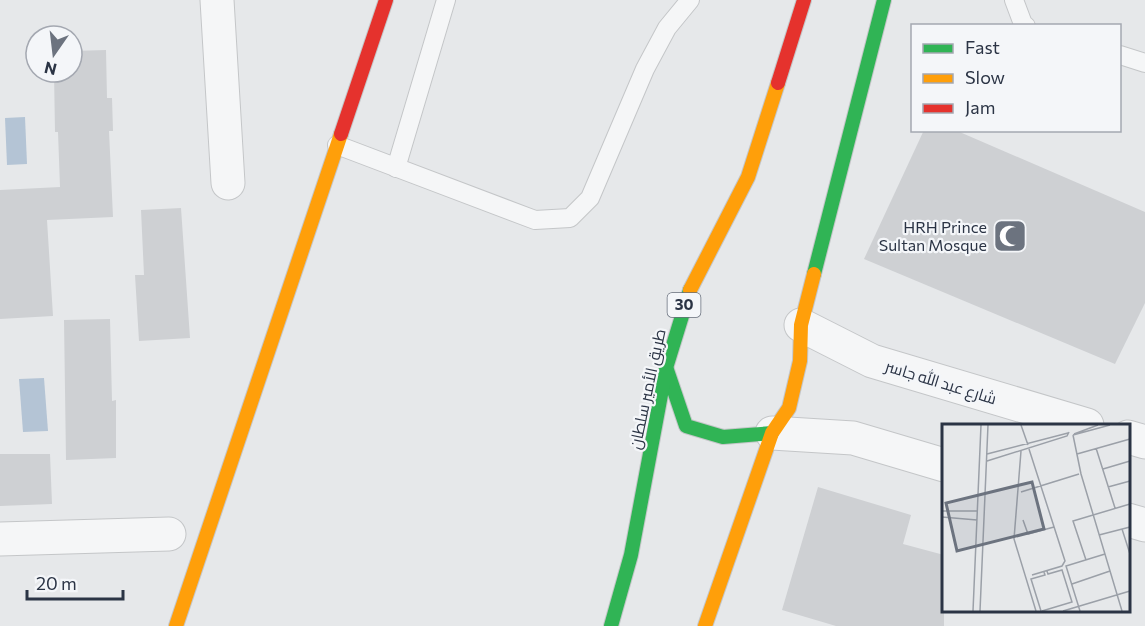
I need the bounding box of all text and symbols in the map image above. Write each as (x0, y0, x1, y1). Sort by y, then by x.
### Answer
north arrow (24, 24, 84, 84)
legend (911, 24, 1121, 132)
text: Fast (965, 36, 1000, 58)
text: N (42, 58, 58, 80)
text: Slow (965, 66, 1005, 88)
text: Jam (965, 96, 995, 118)
place label: HRH Prince Sultan Mosque (879, 217, 987, 254)
mosque icon: HRH Prince Sultan Mosque (992, 218, 1028, 254)
road number: 30 (668, 293, 700, 317)
street label: طريق الأمير سلطان (624, 327, 671, 451)
street label: شارع عبد الله جاسر (881, 355, 999, 410)
inset map (942, 424, 1130, 611)
scale bar (27, 563, 123, 601)
text: 20 m (36, 572, 77, 594)

